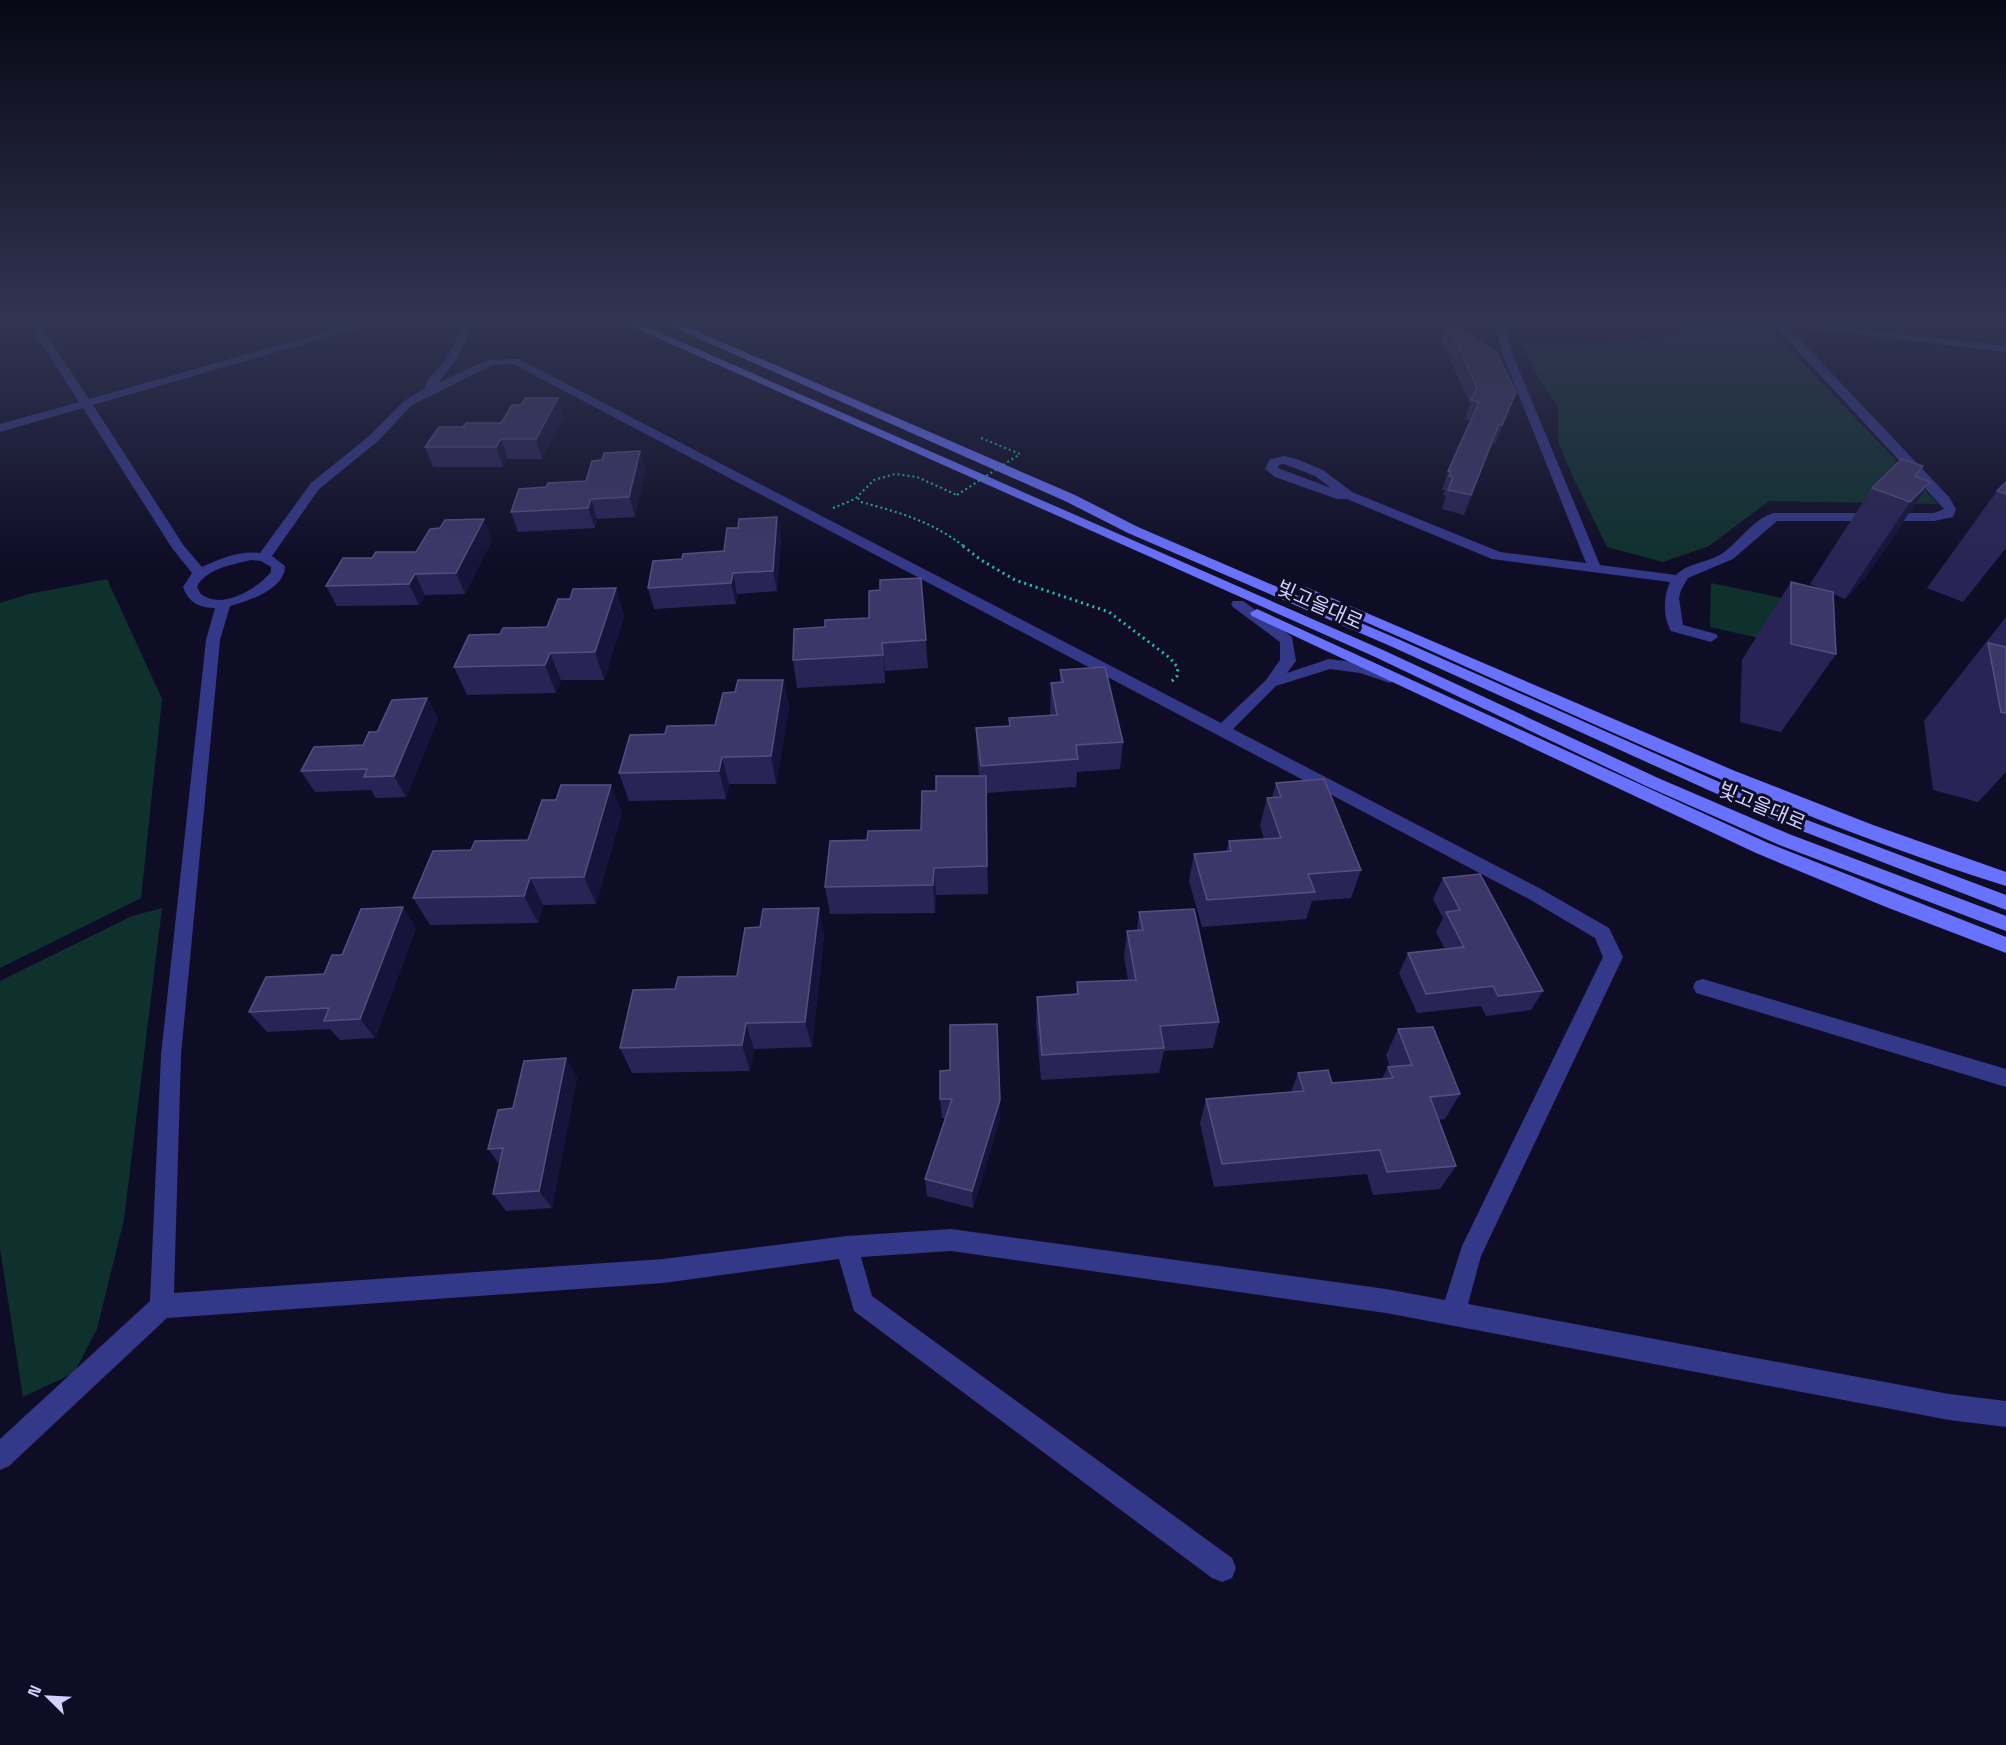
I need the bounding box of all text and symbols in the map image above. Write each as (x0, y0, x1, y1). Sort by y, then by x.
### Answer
street label: 빛고을대로 (1273, 574, 1367, 636)
street label: 빛고을대로 (1715, 776, 1809, 836)
north arrow (18, 1667, 78, 1727)
text: N (23, 1682, 47, 1700)

